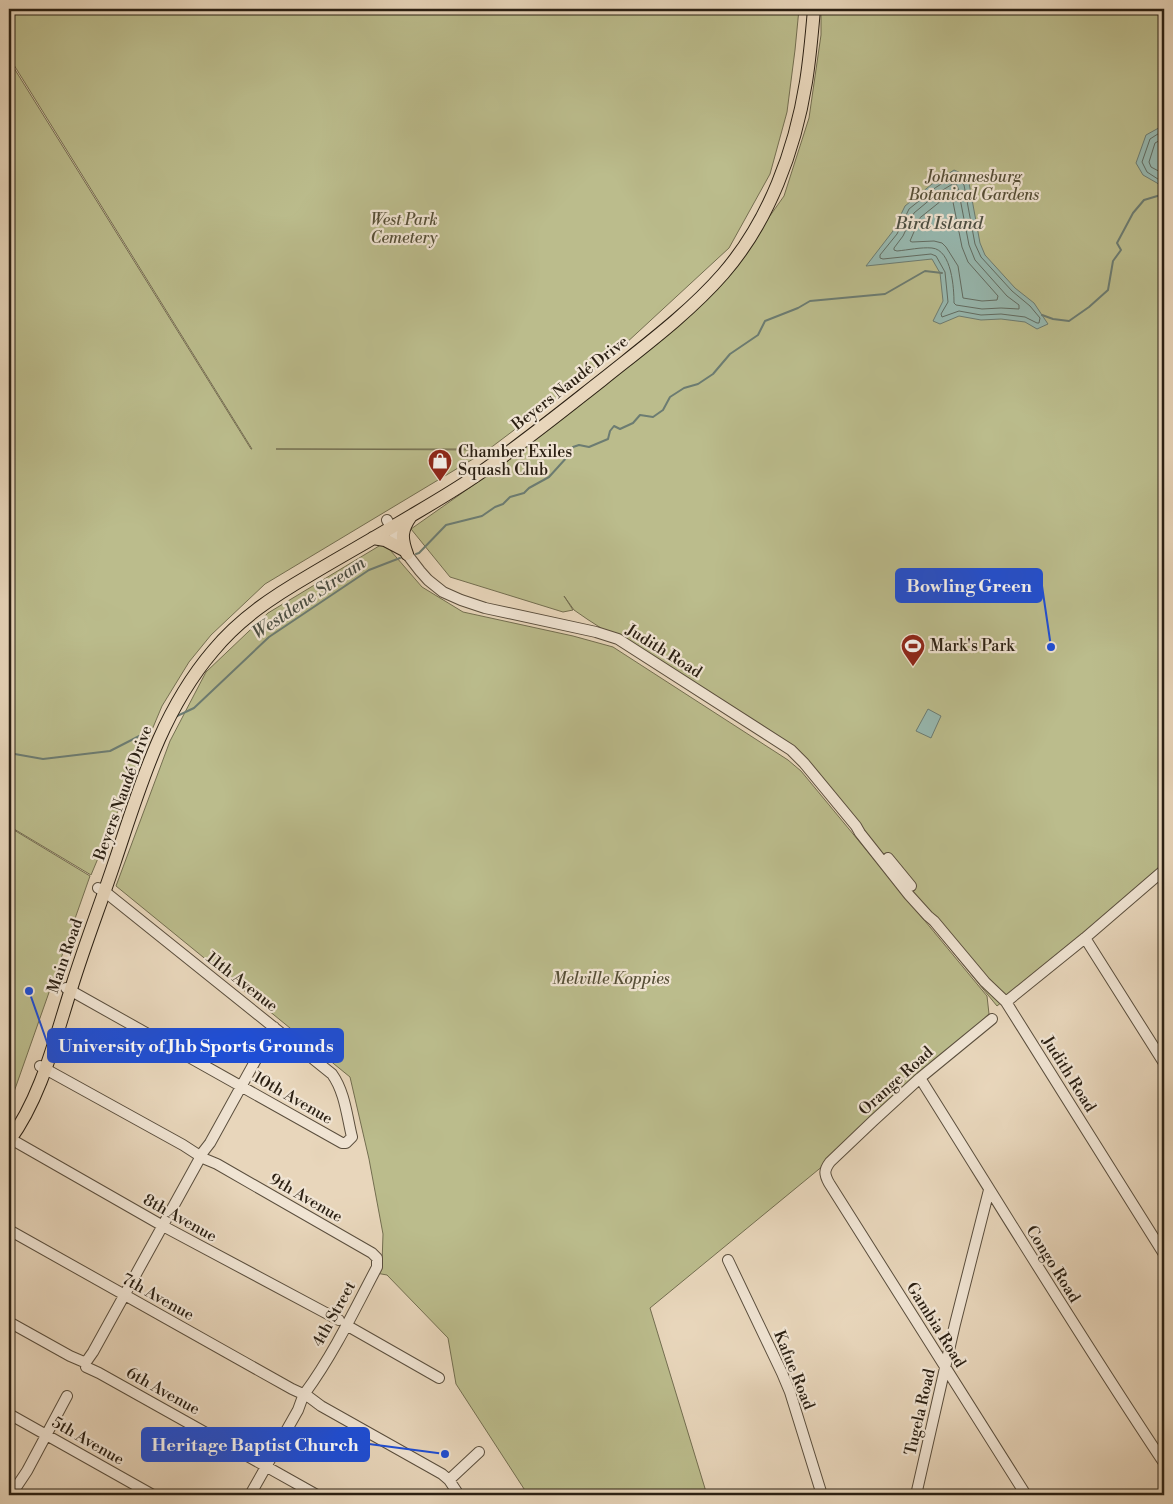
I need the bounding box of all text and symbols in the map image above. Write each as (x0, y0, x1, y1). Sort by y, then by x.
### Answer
park label: Johannesburg Botanical Gardens (908, 167, 1039, 205)
park label: West Park Cemetery (370, 210, 438, 248)
water label: Bird Island (894, 212, 984, 235)
street label: Beyers Naudé Drive (507, 331, 632, 435)
place label: Chamber Exiles Squash Club (458, 442, 572, 480)
shop icon: Chamber Exiles Squash Club (427, 448, 453, 482)
water label: Westdene Stream (248, 551, 371, 644)
callout: Bowling Green (896, 569, 1042, 602)
text: Bowling Green (906, 575, 1032, 598)
street label: Judith Road (621, 619, 706, 682)
sports icon: Mark's Park (900, 633, 926, 667)
place label: Mark's Park (930, 636, 1016, 656)
street label: Beyers Naudé Drive (89, 723, 157, 864)
street label: Main Road (43, 916, 87, 996)
street label: 11th Avenue (202, 948, 282, 1016)
park label: Melville Koppies (552, 969, 670, 989)
callout: University of Jhb Sports Grounds (48, 1029, 343, 1062)
street label: Judith Road (1037, 1031, 1100, 1116)
text: University of Jhb Sports Grounds (58, 1035, 334, 1058)
street label: Orange Road (855, 1042, 937, 1120)
street label: 10th Avenue (250, 1067, 336, 1129)
street label: 9th Avenue (266, 1169, 346, 1227)
street label: 8th Avenue (140, 1190, 220, 1246)
street label: Congo Road (1021, 1222, 1085, 1306)
street label: 7th Avenue (118, 1269, 198, 1325)
street label: 4th Street (308, 1278, 360, 1350)
street label: Gambia Road (902, 1279, 970, 1371)
street label: Kafue Road (769, 1327, 819, 1413)
street label: 6th Avenue (123, 1363, 203, 1419)
street label: Tugela Road (900, 1367, 940, 1457)
street label: 5th Avenue (48, 1412, 128, 1470)
callout: Heritage Baptist Church (142, 1428, 369, 1461)
text: Heritage Baptist Church (151, 1434, 359, 1457)

